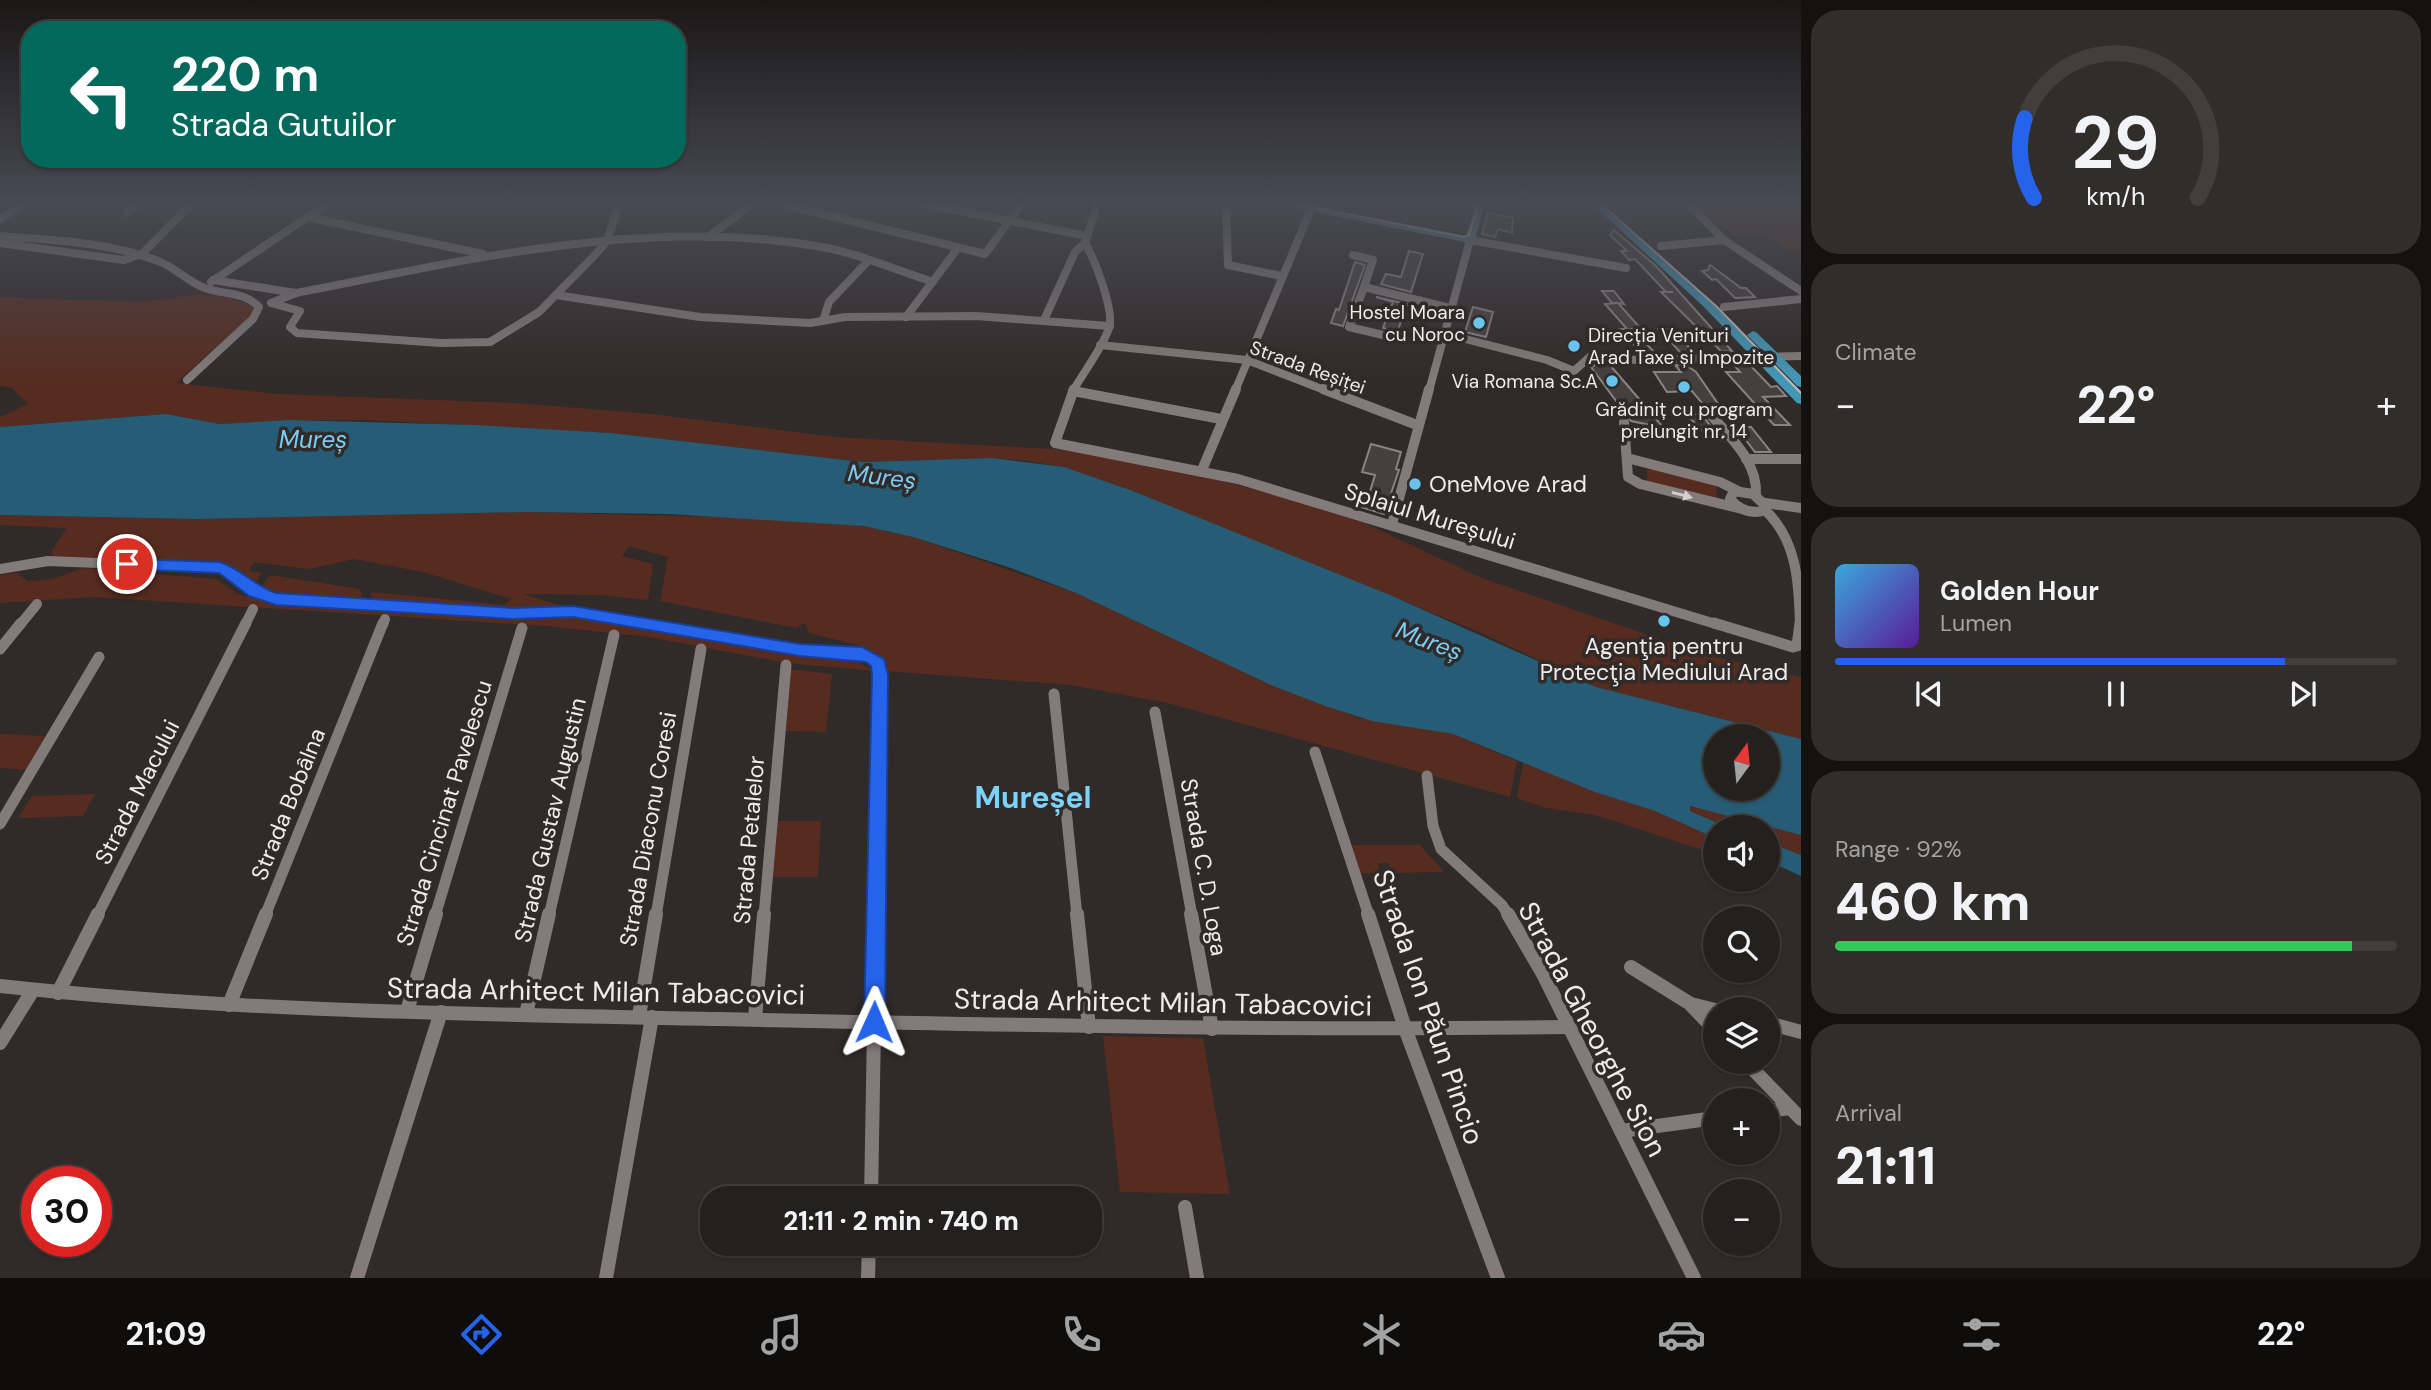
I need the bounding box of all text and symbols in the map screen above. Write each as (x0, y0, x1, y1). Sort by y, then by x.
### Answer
text: 220 m (171, 42, 319, 106)
icon: left (56, 49, 147, 140)
text: 29 (2072, 96, 2160, 191)
text: Strada Gutuilor (171, 104, 396, 146)
text: km/h (2086, 180, 2146, 213)
place label: Hostel Moara cu Noroc (1349, 300, 1465, 347)
marker: Hostel Moara cu Noroc (1471, 315, 1487, 331)
place label: Direcția Venituri Arad Taxe și Impozite (1588, 323, 1774, 370)
street label: Strada Reșiței (1247, 335, 1369, 400)
text: Climate (1835, 337, 1917, 367)
marker: Direcția Venituri Arad Taxe și Impozite (1566, 338, 1582, 354)
place label: Via Romana Sc.A (1452, 369, 1598, 394)
text: 22° (2076, 371, 2156, 439)
marker: Via Romana Sc.A (1604, 373, 1620, 389)
marker: Grădiniț cu program prelungit nr. 14 (1676, 379, 1692, 395)
text: − (1835, 380, 1856, 430)
text: + (2376, 380, 2397, 430)
place label: Grădiniț cu program prelungit nr. 14 (1595, 397, 1773, 444)
water label: Mureș (279, 424, 347, 455)
water label: Mureș (846, 457, 918, 496)
place label: OneMove Arad (1429, 469, 1587, 499)
street label: Splaiul Mureșului (1341, 476, 1519, 556)
marker: OneMove Arad (1407, 476, 1423, 492)
one-way arrow (1671, 490, 1693, 501)
pin (97, 534, 157, 594)
icon: arrive (108, 545, 146, 583)
text: Golden Hour (1940, 574, 2099, 608)
text: Lumen (1940, 608, 2012, 638)
marker: Agenţia pentru Protecţia Mediului Arad (1656, 613, 1672, 629)
water label: Mureș (1392, 614, 1467, 667)
place label: Agenţia pentru Protecţia Mediului Arad (1540, 631, 1788, 687)
icon: previous (1910, 675, 1948, 713)
icon: pause (2097, 675, 2135, 713)
icon: next (2284, 675, 2322, 713)
street label: Strada Cincinat Pavelescu (389, 676, 499, 950)
street label: Strada Gustav Augustin (507, 695, 593, 945)
street label: Strada Diaconu Coresi (613, 709, 683, 949)
street label: Strada Macului (88, 715, 186, 869)
street label: Strada Bobâlna (244, 723, 332, 885)
north arrow (1703, 724, 1780, 802)
map controls (1703, 724, 1780, 1256)
street label: Strada Petalelor (727, 755, 771, 925)
street label: Strada C. D. Loga (1174, 776, 1234, 958)
district label: Mureșel (974, 778, 1092, 817)
button: sound (1703, 815, 1780, 892)
text: Range · 92% (1835, 834, 1962, 864)
street label: Strada Ion Păun Pincio (1364, 865, 1493, 1150)
text: 460 km (1835, 868, 2031, 936)
street label: Strada Gheorghe Sion (1510, 895, 1675, 1163)
button: search (1703, 906, 1780, 983)
street label: Strada Arhitect Milan Tabacovici (387, 969, 805, 1014)
street label: Strada Arhitect Milan Tabacovici (954, 980, 1372, 1025)
position arrow (837, 985, 911, 1059)
button: layers (1703, 997, 1780, 1074)
button: + (1703, 1088, 1780, 1165)
text: Arrival (1835, 1098, 1902, 1128)
text: 21:11 (1835, 1132, 1936, 1200)
speed limit sign: 30 (21, 1166, 112, 1257)
button: − (1703, 1179, 1780, 1256)
text: 21:11 · 2 min · 740 m (783, 1204, 1019, 1238)
icon: directions (457, 1310, 506, 1359)
icon: music (757, 1310, 806, 1359)
icon: phone (1057, 1310, 1106, 1359)
icon: climate (1357, 1310, 1406, 1359)
icon: car (1657, 1310, 1706, 1359)
icon: filters (1957, 1310, 2006, 1359)
text: 21:09 (125, 1313, 207, 1355)
text: 22° (2257, 1313, 2305, 1355)

